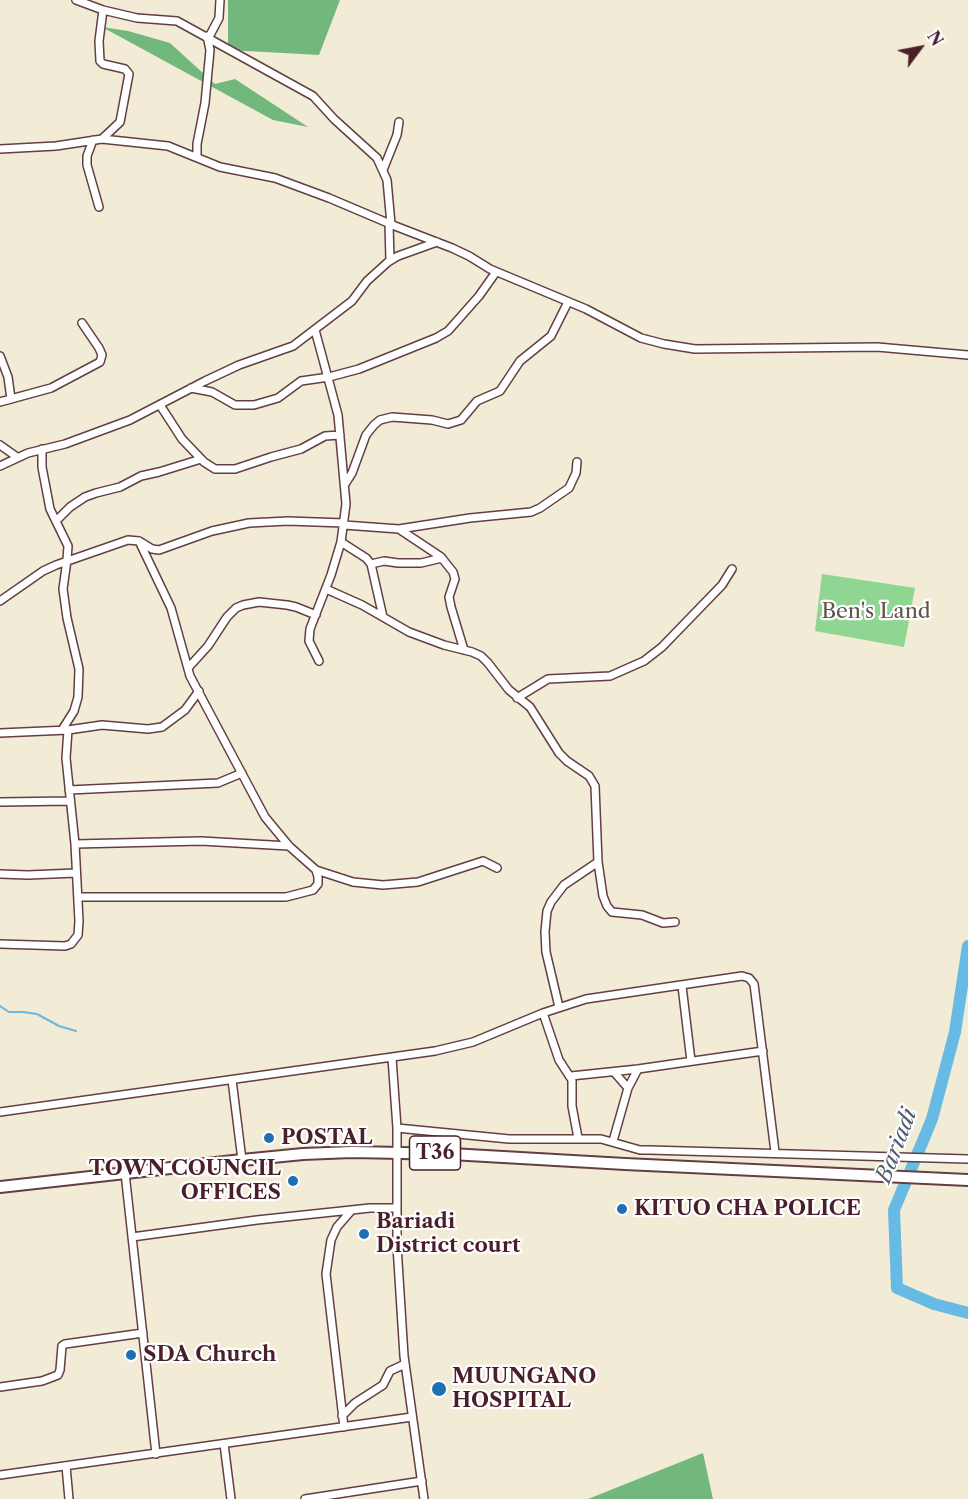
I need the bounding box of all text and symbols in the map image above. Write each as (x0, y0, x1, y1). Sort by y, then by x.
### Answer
north arrow (890, 18, 950, 78)
text: N (923, 27, 947, 50)
park label: Ben's Land (821, 599, 931, 625)
water label: Bariadi (871, 1105, 923, 1187)
place label: POSTAL (281, 1125, 372, 1151)
marker: POSTAL (262, 1131, 276, 1145)
road number: T36 (410, 1136, 460, 1170)
place label: TOWN COUNCIL OFFICES (89, 1156, 281, 1206)
marker: TOWN COUNCIL OFFICES (286, 1174, 300, 1188)
place label: KITUO CHA POLICE (634, 1196, 861, 1222)
marker: KITUO CHA POLICE (615, 1202, 629, 1216)
place label: Bariadi District court (376, 1209, 520, 1259)
marker: Bariadi District court (357, 1227, 371, 1241)
place label: SDA Church (143, 1342, 276, 1368)
marker: SDA Church (124, 1348, 138, 1362)
place label: MUUNGANO HOSPITAL (452, 1364, 596, 1414)
marker: MUUNGANO HOSPITAL (430, 1380, 448, 1398)

